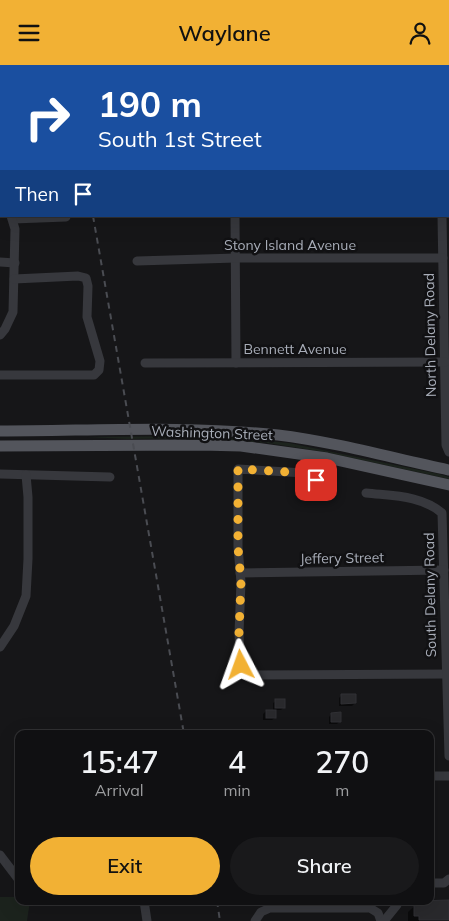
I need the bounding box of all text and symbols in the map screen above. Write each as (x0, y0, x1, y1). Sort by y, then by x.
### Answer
icon: menu (15, 19, 43, 47)
text: Waylane (178, 19, 271, 47)
icon: person (406, 19, 434, 47)
text: 190 m (98, 82, 202, 126)
icon: right (15, 85, 80, 150)
text: South 1st Street (98, 125, 262, 153)
icon: arrive (69, 180, 97, 208)
text: Then (15, 182, 59, 206)
street label: Stony Island Avenue (224, 236, 356, 254)
street label: North Delany Road (420, 273, 440, 397)
street label: Bennett Avenue (243, 340, 347, 358)
street label: Washington Street (151, 422, 273, 444)
pin (295, 459, 337, 501)
icon: arrive (302, 466, 330, 494)
street label: South Delany Road (420, 532, 440, 658)
street label: Jeffery Street (300, 548, 384, 568)
position arrow (214, 638, 266, 690)
text: 15:47 (80, 743, 159, 781)
text: 4 (228, 743, 246, 781)
text: 270 (315, 743, 369, 781)
text: Arrival (95, 780, 144, 800)
text: min (223, 780, 251, 800)
text: m (335, 780, 349, 800)
button: Exit (30, 837, 220, 895)
button: Share (230, 837, 419, 895)

